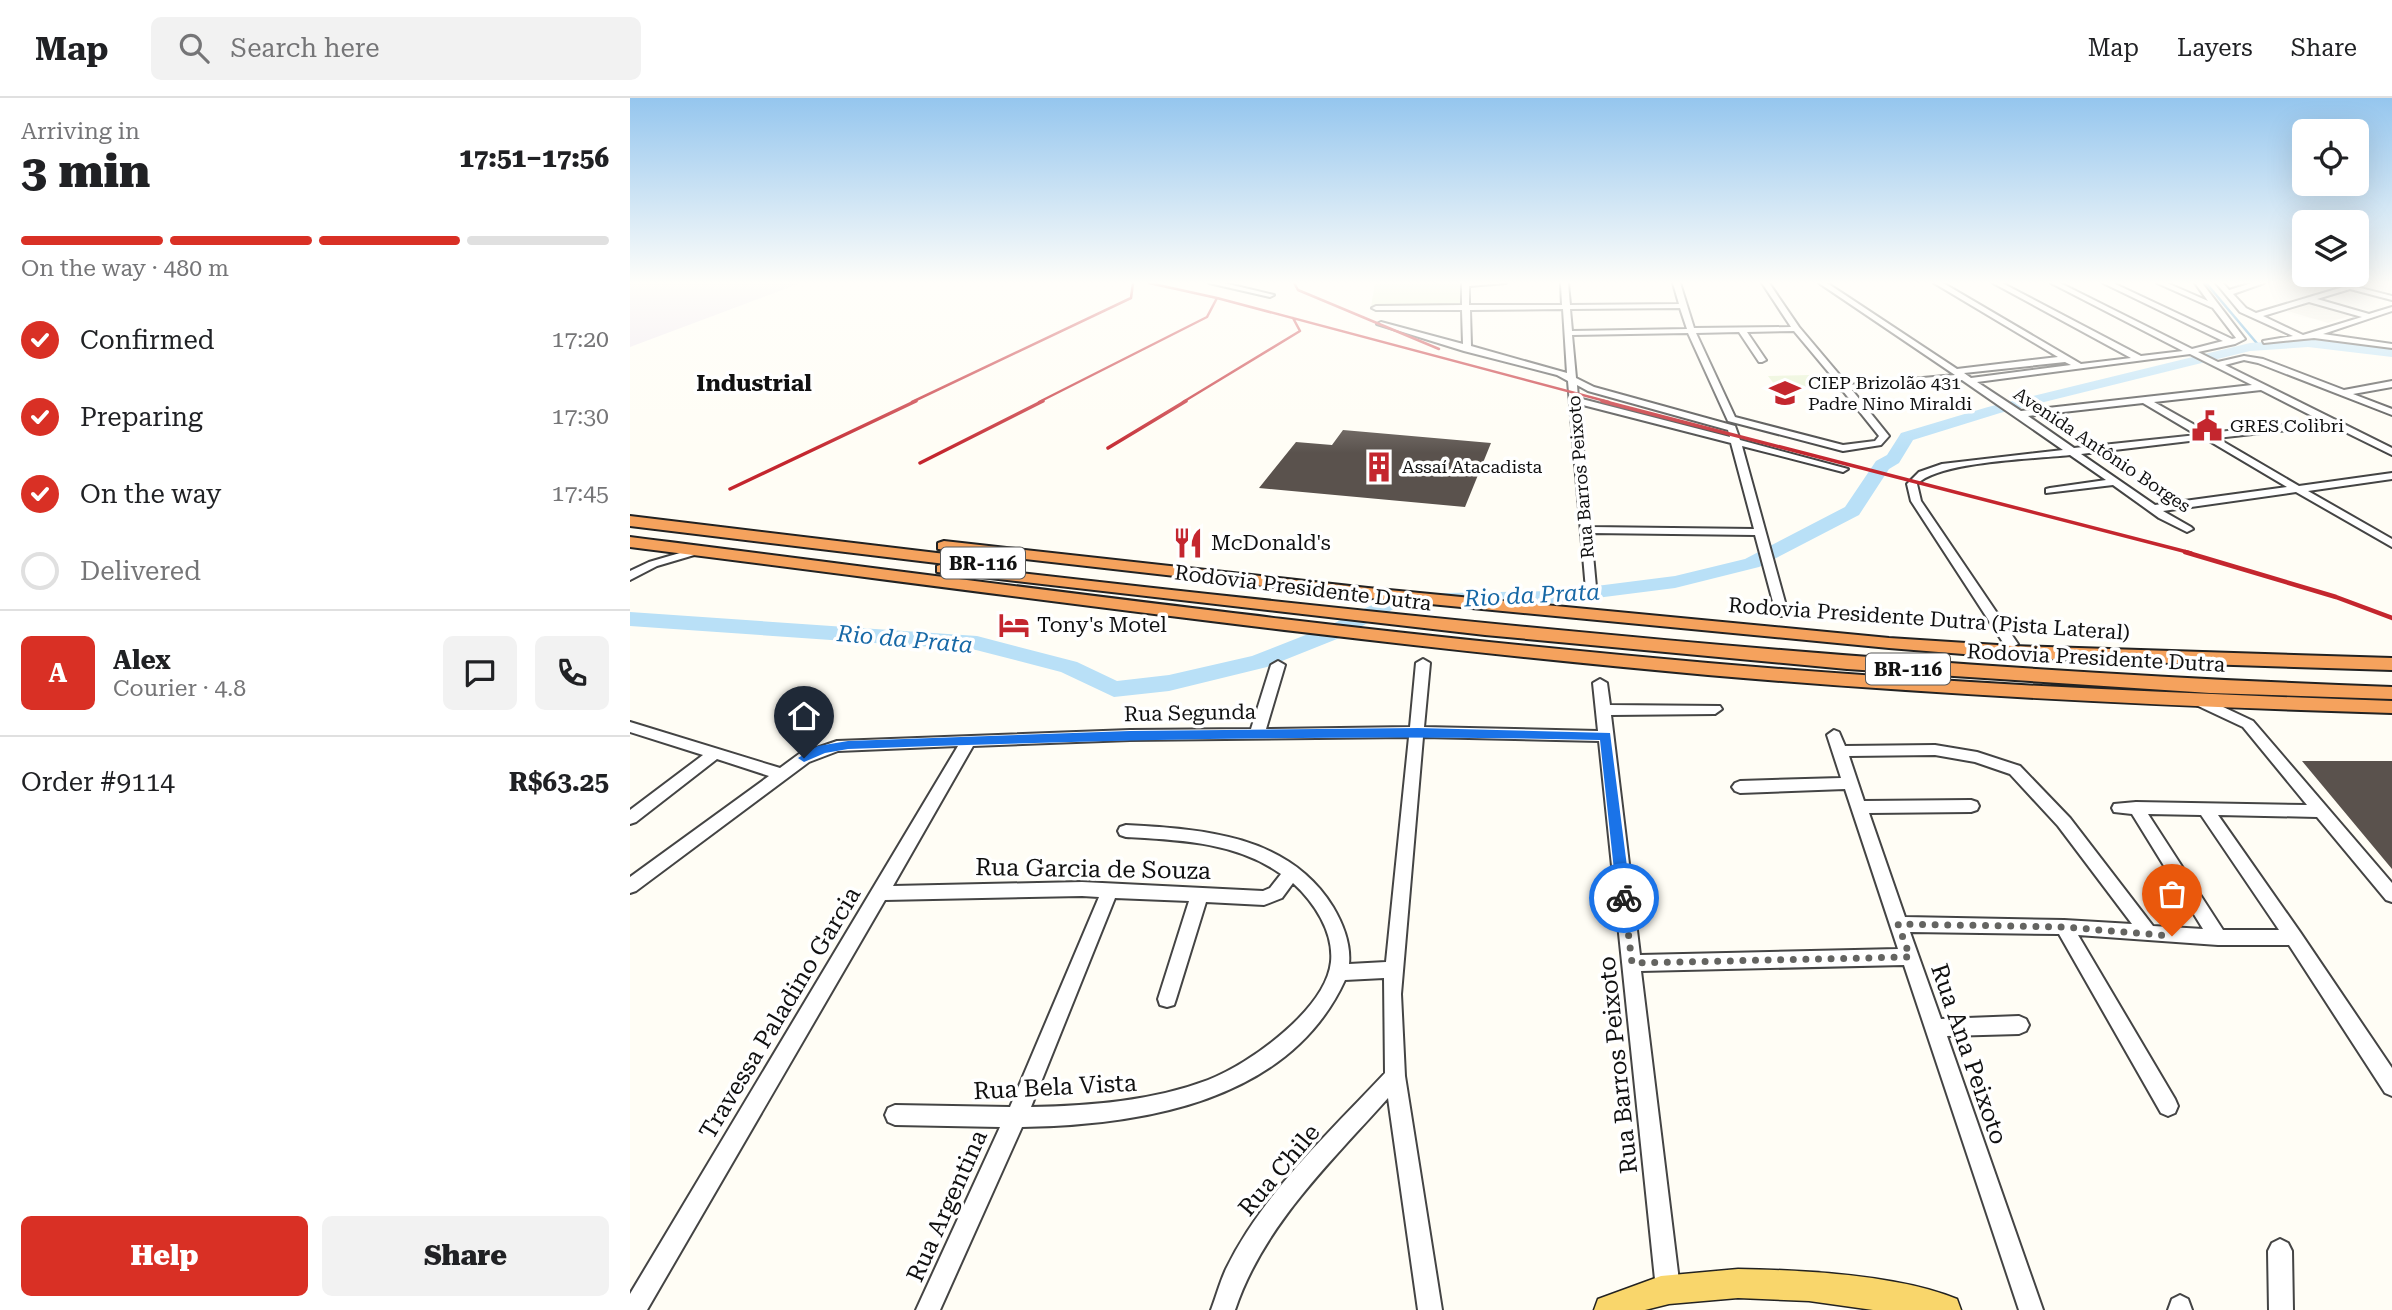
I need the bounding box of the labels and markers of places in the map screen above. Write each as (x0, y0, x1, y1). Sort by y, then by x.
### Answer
place label: CIEP Brizolão 431 Padre Nino Miraldi (1808, 372, 1972, 414)
school or university icon: CIEP Brizolão 431 Padre Nino Miraldi (1768, 376, 1802, 410)
public building icon: GRES Colibri (2190, 409, 2224, 443)
place label: GRES Colibri (2230, 415, 2344, 436)
building icon: Assaí Atacadista (1362, 450, 1396, 484)
place label: Assaí Atacadista (1402, 456, 1543, 477)
restaurant icon: McDonald's (1171, 526, 1205, 560)
place label: McDonald's (1211, 531, 1331, 555)
hotel icon: Tony's Motel (997, 608, 1031, 642)
place label: Tony's Motel (1037, 613, 1167, 637)
pin (774, 686, 834, 758)
pin (2142, 864, 2202, 936)

